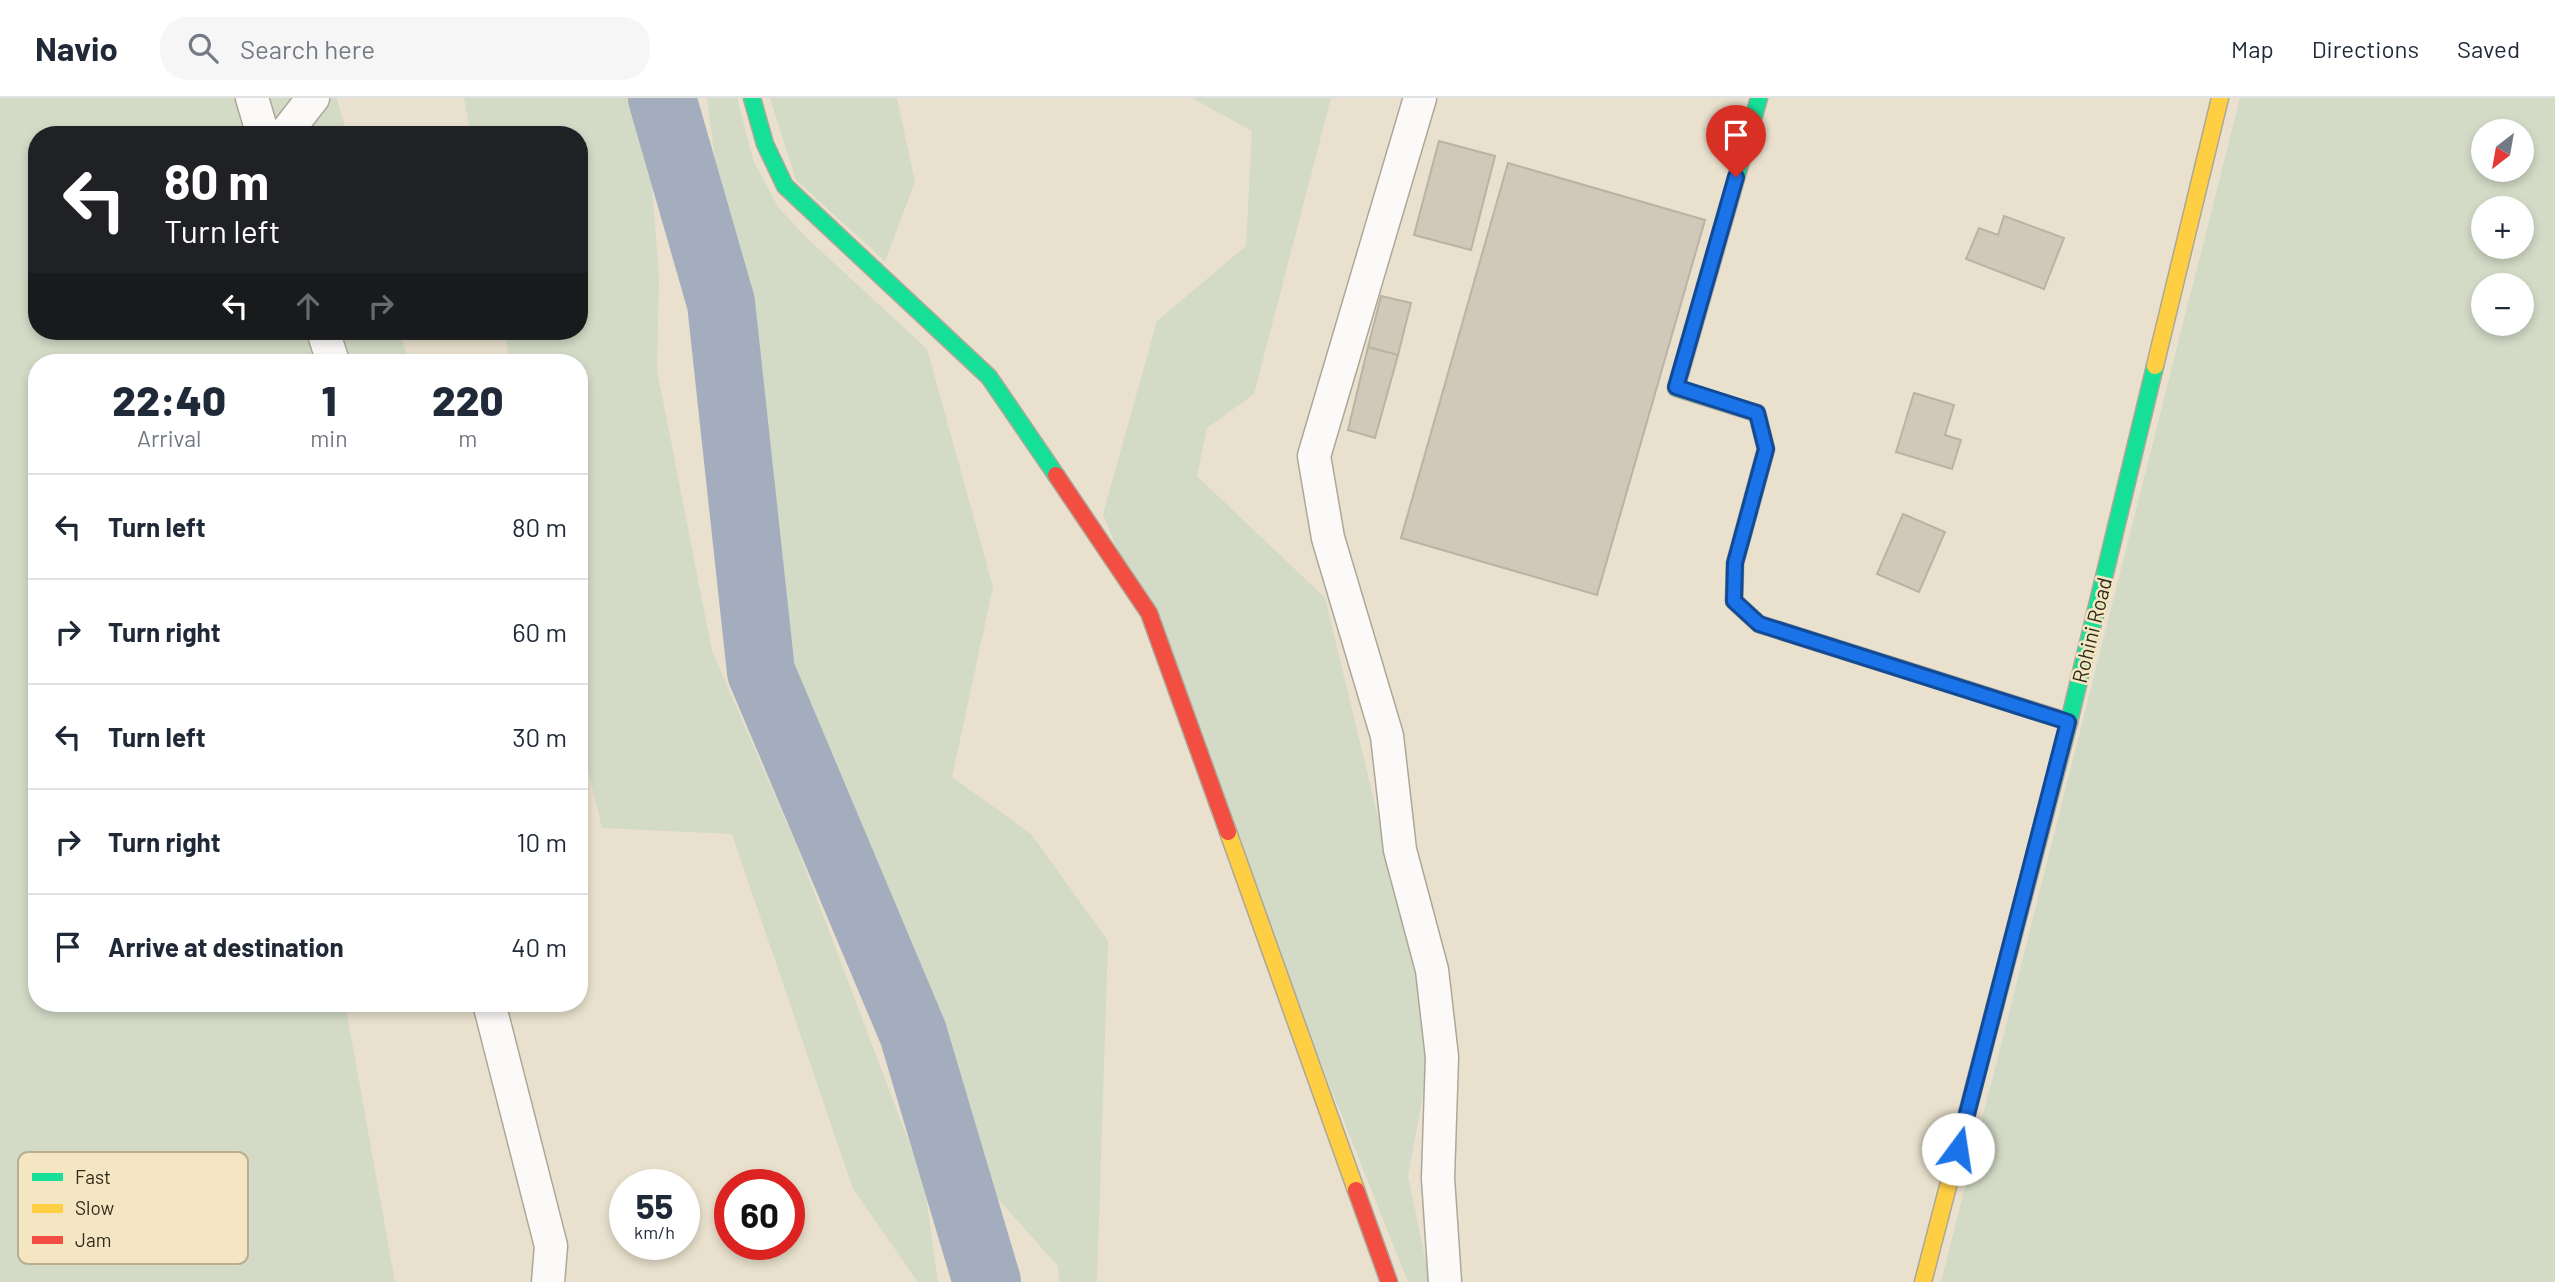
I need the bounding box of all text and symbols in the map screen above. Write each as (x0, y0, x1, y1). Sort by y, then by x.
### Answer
search box (160, 17, 650, 80)
text: Navio (35, 28, 118, 68)
icon: search (184, 29, 222, 67)
text: Search here (240, 33, 375, 64)
text: Map (2231, 34, 2274, 63)
text: Directions (2312, 34, 2419, 63)
text: Saved (2457, 34, 2520, 63)
pin (1706, 105, 1766, 177)
icon: arrive (1717, 116, 1755, 154)
north arrow (2471, 119, 2534, 182)
map controls (2471, 119, 2534, 336)
text: 80 m (164, 151, 269, 210)
icon: left (49, 154, 140, 245)
button: + (2471, 196, 2534, 259)
text: Turn left (164, 211, 281, 249)
button: − (2471, 273, 2534, 336)
icon: left (216, 287, 254, 325)
icon: ahead (289, 287, 327, 325)
icon: right (362, 287, 400, 325)
text: 22:40 (112, 374, 226, 424)
text: 1 (321, 374, 336, 424)
text: 220 (432, 374, 504, 424)
text: Arrival (137, 424, 201, 452)
text: min (310, 424, 348, 452)
text: m (458, 424, 477, 452)
icon: left (49, 508, 87, 546)
text: Turn left (108, 511, 206, 542)
text: 80 m (512, 511, 567, 542)
street label: Rohini Road (2066, 574, 2116, 686)
icon: right (49, 613, 87, 651)
text: Turn right (108, 616, 221, 647)
text: 60 m (512, 616, 567, 647)
icon: left (49, 718, 87, 756)
text: Turn left (108, 721, 206, 752)
text: 30 m (512, 721, 567, 752)
icon: right (49, 823, 87, 861)
text: Turn right (108, 826, 221, 857)
text: 10 m (517, 826, 567, 857)
icon: arrive (49, 928, 87, 966)
text: Arrive at destination (108, 931, 344, 962)
text: 40 m (511, 931, 567, 962)
position arrow (1921, 1112, 1995, 1186)
legend (18, 1152, 248, 1264)
text: Fast (75, 1165, 111, 1188)
speed limit sign: 60 (714, 1169, 805, 1260)
text: 55 (636, 1184, 673, 1226)
text: Slow (75, 1196, 114, 1219)
text: km/h (634, 1221, 675, 1243)
text: Jam (75, 1228, 111, 1251)

